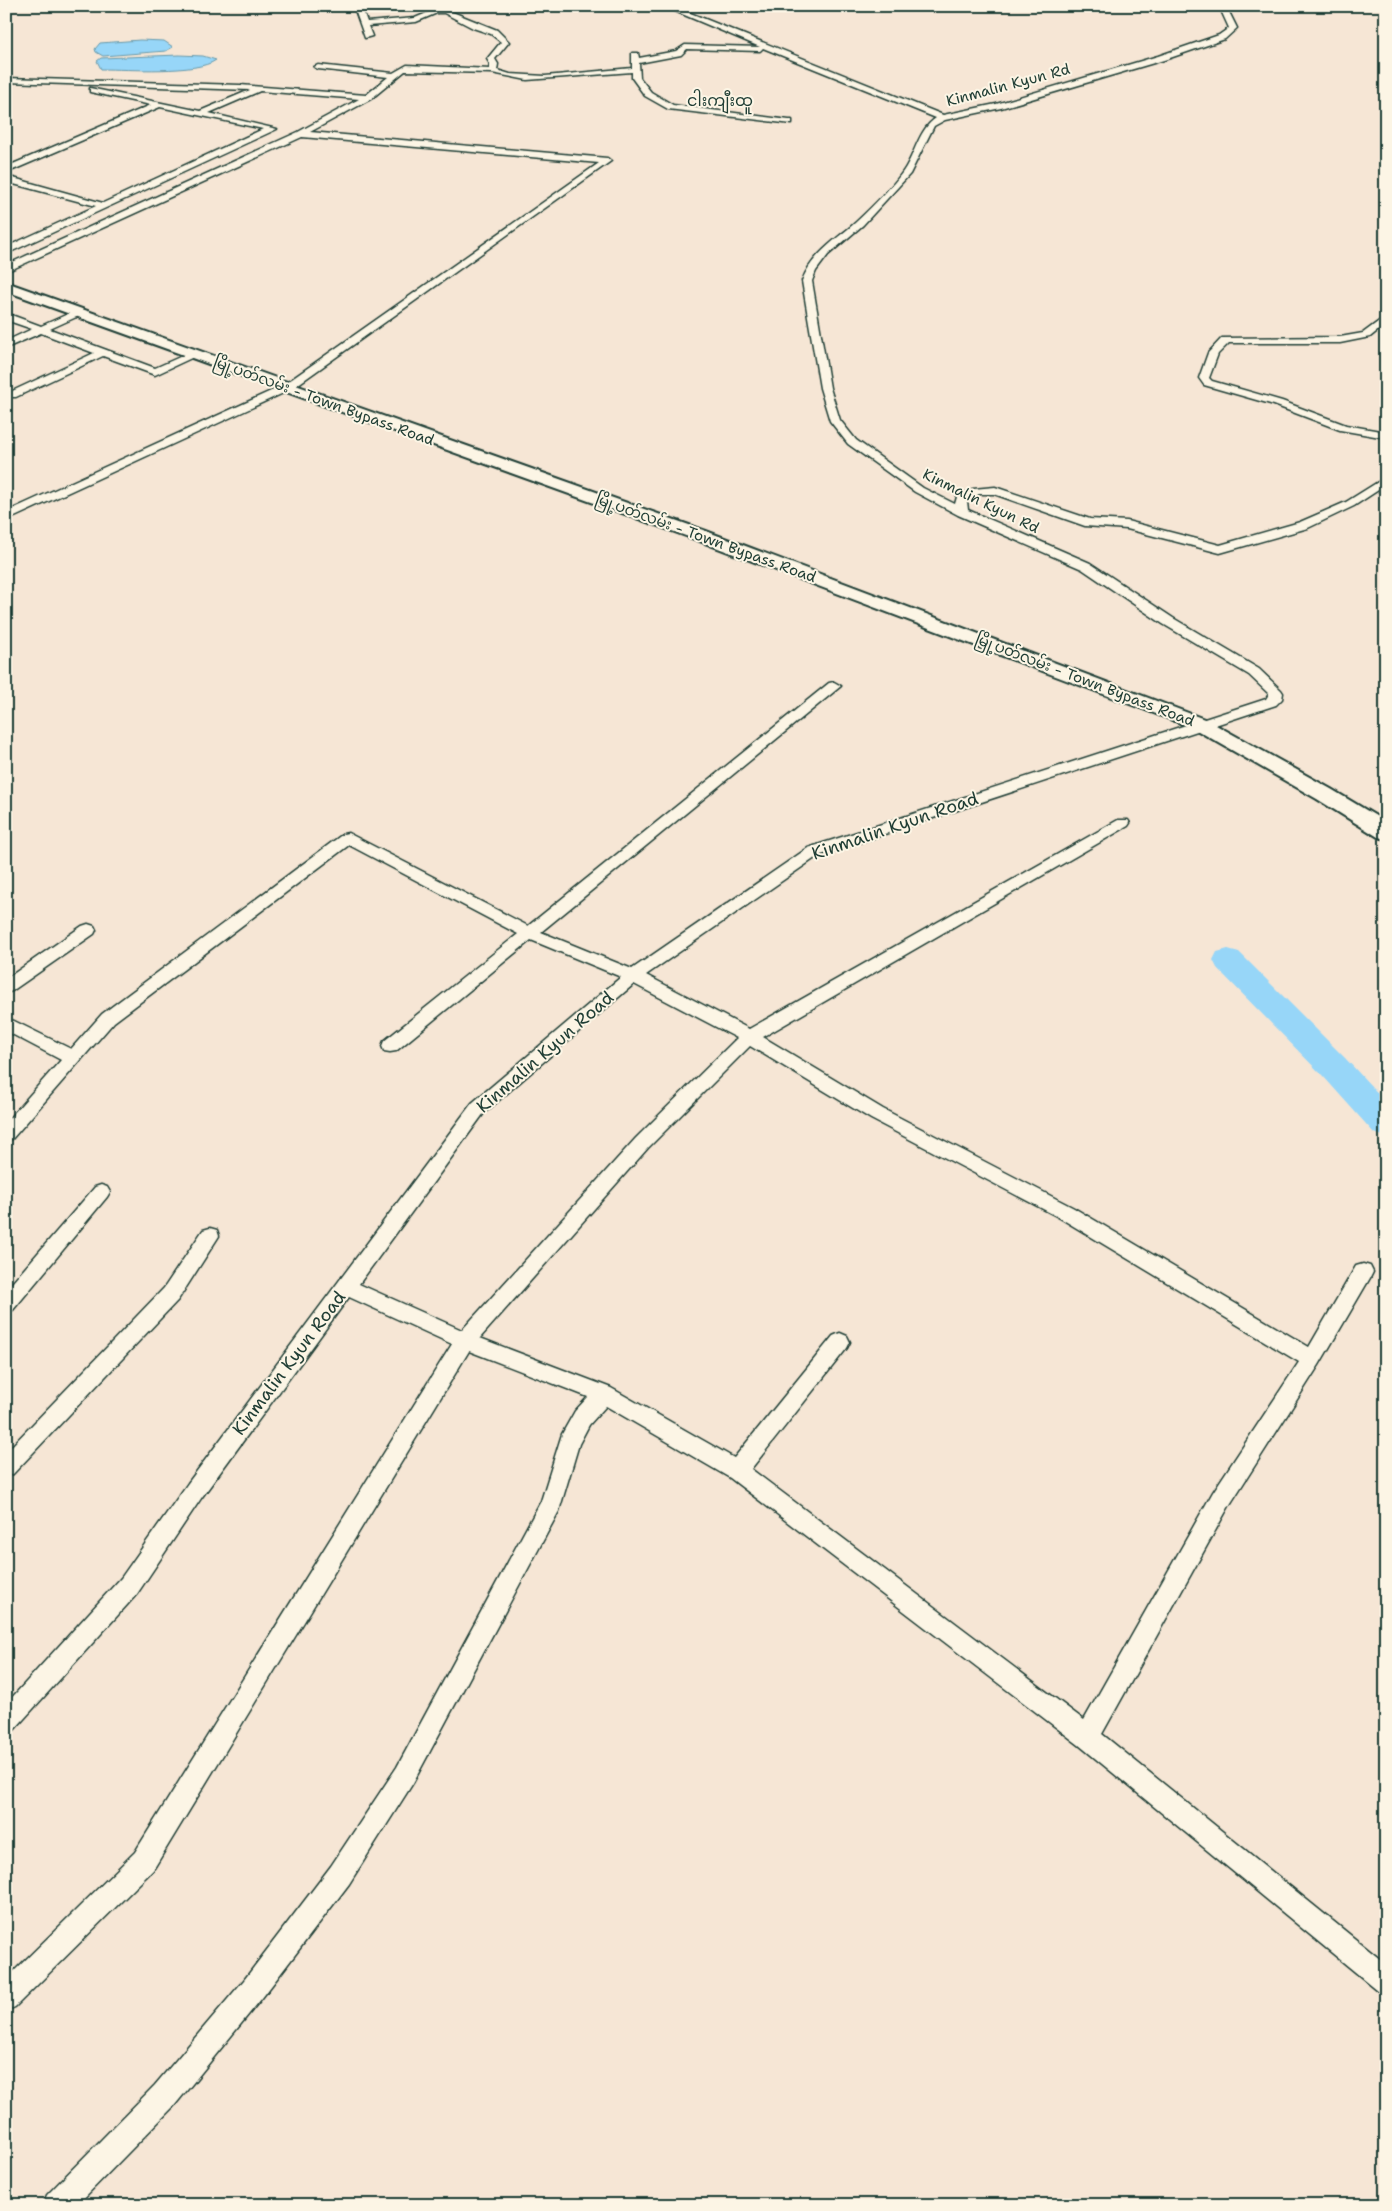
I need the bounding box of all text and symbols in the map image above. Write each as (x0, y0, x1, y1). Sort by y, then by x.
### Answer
street label: Kinmalin Kyun Rd (944, 59, 1073, 111)
district label: ငါးကျီးထူ (687, 89, 753, 115)
street label: မြို့ပတ်လမ်း - Town Bypass Road (210, 352, 438, 452)
street label: Kinmalin Kyun Rd (919, 464, 1043, 538)
street label: မြို့ပတ်လမ်း - Town Bypass Road (592, 489, 820, 589)
street label: မြို့ပတ်လမ်း - Town Bypass Road (972, 629, 1198, 733)
street label: Kinmalin Kyun Road (808, 786, 982, 866)
street label: Kinmalin Kyun Road (471, 986, 619, 1118)
street label: Kinmalin Kyun Road (227, 1286, 351, 1440)

